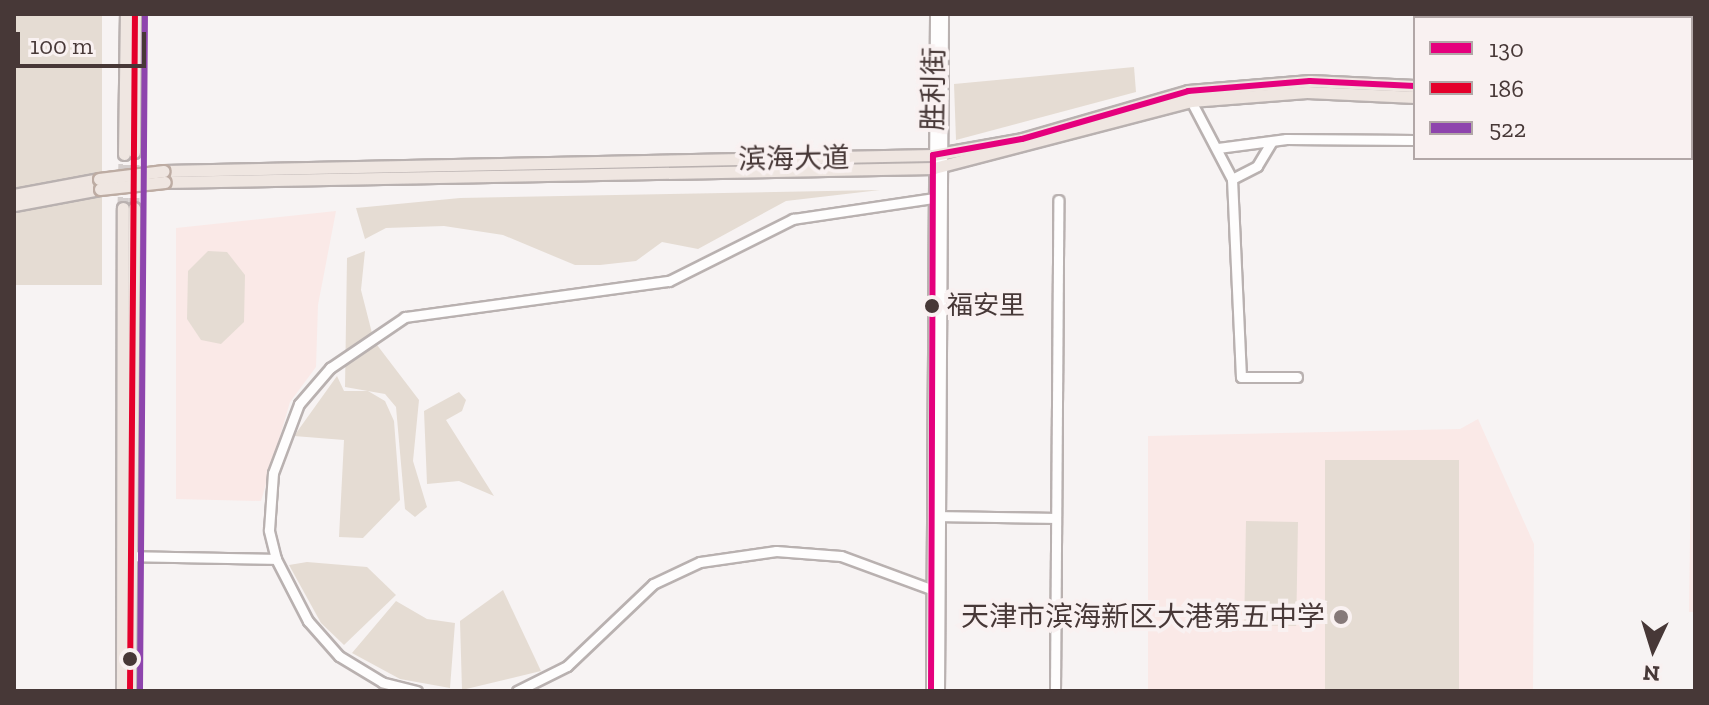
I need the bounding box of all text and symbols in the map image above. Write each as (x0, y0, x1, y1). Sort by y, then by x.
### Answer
scale bar (20, 16, 150, 66)
legend (1413, 16, 1693, 160)
text: 100 m (30, 31, 93, 60)
text: 130 (1489, 34, 1524, 63)
street label: 胜利街 (916, 47, 952, 131)
text: 186 (1489, 74, 1524, 103)
text: 522 (1489, 114, 1526, 143)
street label: 滨海大道 (738, 141, 850, 177)
place label: 福安里 (947, 290, 1025, 322)
marker: 福安里 (924, 298, 940, 314)
place label: 天津市滨海新区大港第五中学 (961, 600, 1325, 634)
marker: 天津市滨海新区大港第五中学 (1332, 608, 1350, 626)
north arrow (1613, 609, 1693, 689)
unlabelled marker (122, 651, 138, 667)
text: N (1642, 659, 1661, 687)

